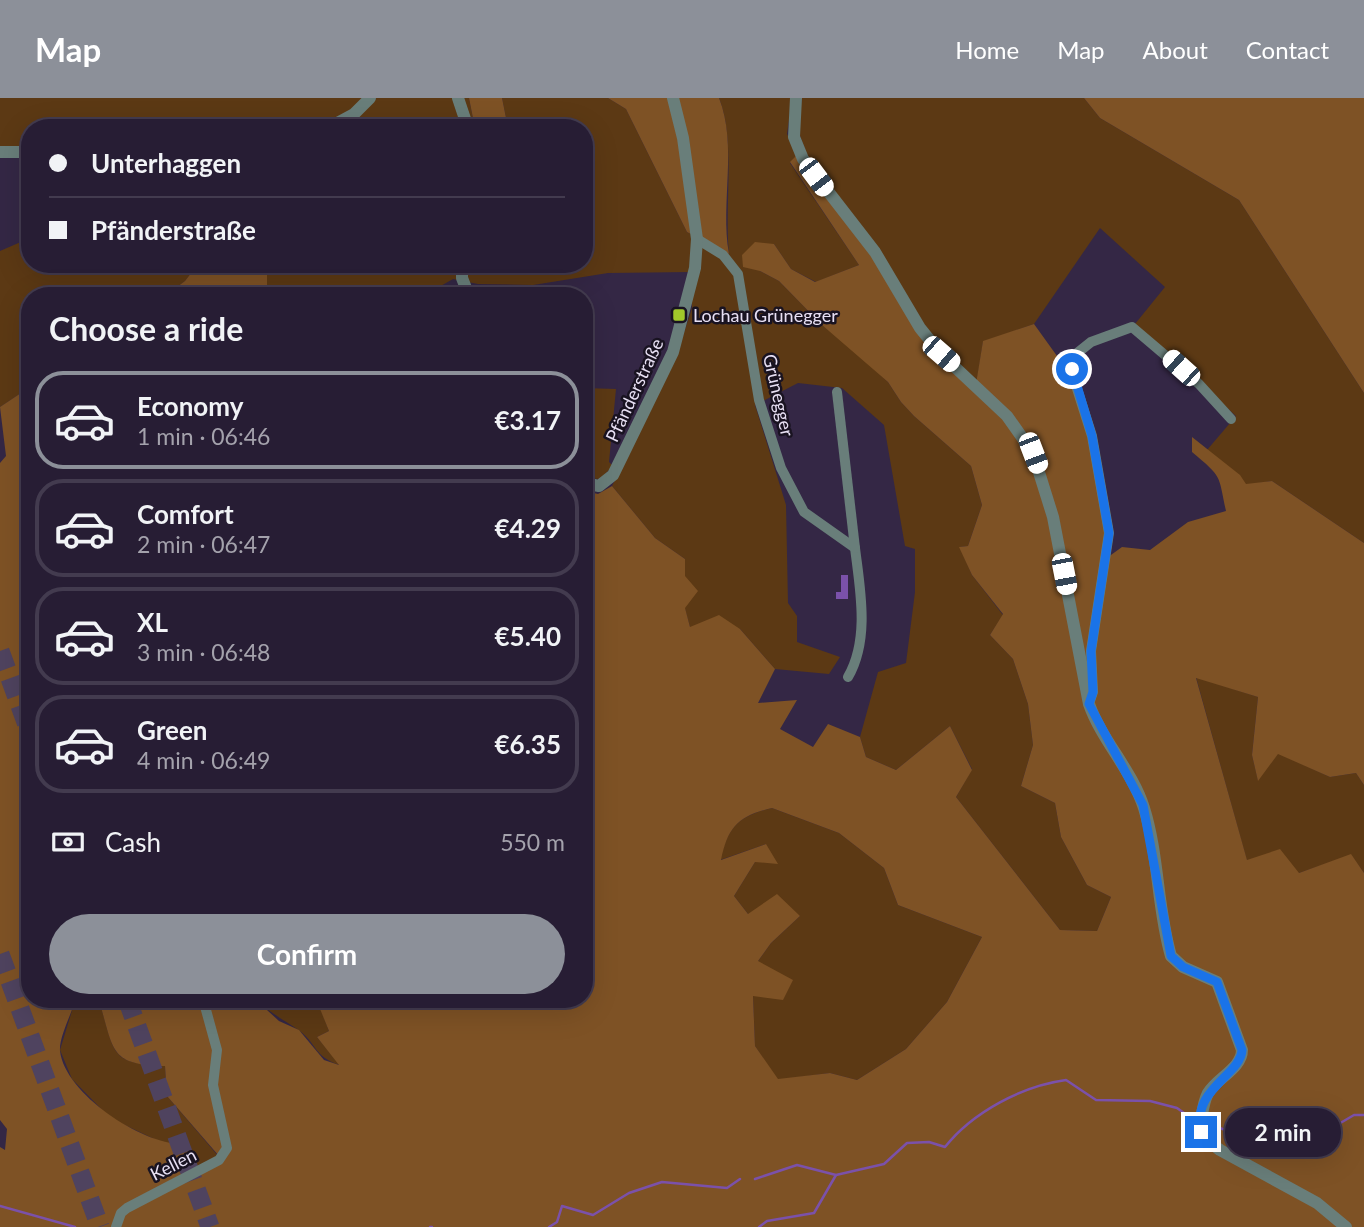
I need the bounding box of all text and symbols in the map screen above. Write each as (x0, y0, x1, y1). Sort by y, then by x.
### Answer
text: Map (35, 29, 101, 69)
text: Home (955, 35, 1019, 64)
text: Map (1057, 35, 1105, 64)
text: About (1143, 35, 1208, 64)
text: Contact (1246, 35, 1329, 64)
text: Unterhaggen (91, 147, 241, 179)
car (795, 154, 838, 200)
text: Pfänderstraße (91, 214, 256, 246)
place label: Lochau Grünegger (693, 304, 838, 326)
marker: Lochau Grünegger (671, 307, 687, 323)
text: Choose a ride (49, 309, 243, 348)
car (919, 332, 964, 376)
street label: Pfänderstraße (600, 335, 668, 445)
car (1159, 346, 1204, 390)
street label: Grünegger (759, 352, 799, 439)
route start (1056, 353, 1088, 385)
icon: car (53, 389, 116, 452)
text: Economy (137, 390, 243, 422)
text: €3.17 (495, 404, 561, 436)
text: 1 min · 06:46 (137, 422, 270, 450)
car (1016, 430, 1051, 476)
icon: car (53, 497, 116, 560)
text: Comfort (137, 498, 234, 530)
text: €4.29 (495, 512, 561, 544)
text: 2 min · 06:47 (137, 530, 270, 558)
car (1050, 551, 1079, 597)
icon: car (53, 605, 116, 668)
text: XL (137, 606, 168, 638)
text: €5.40 (495, 620, 561, 652)
text: 3 min · 06:48 (137, 638, 270, 666)
icon: car (53, 713, 116, 776)
text: Green (137, 714, 207, 746)
text: €6.35 (495, 728, 561, 760)
text: 4 min · 06:49 (137, 746, 270, 774)
icon: cash (49, 823, 87, 861)
text: Cash (105, 826, 161, 858)
text: 550 m (500, 828, 565, 856)
button: Confirm (49, 914, 565, 994)
callout: 2 min (1226, 1108, 1341, 1156)
route end (1185, 1116, 1217, 1148)
text: 2 min (1254, 1118, 1312, 1146)
street label: Kellen (146, 1143, 200, 1185)

